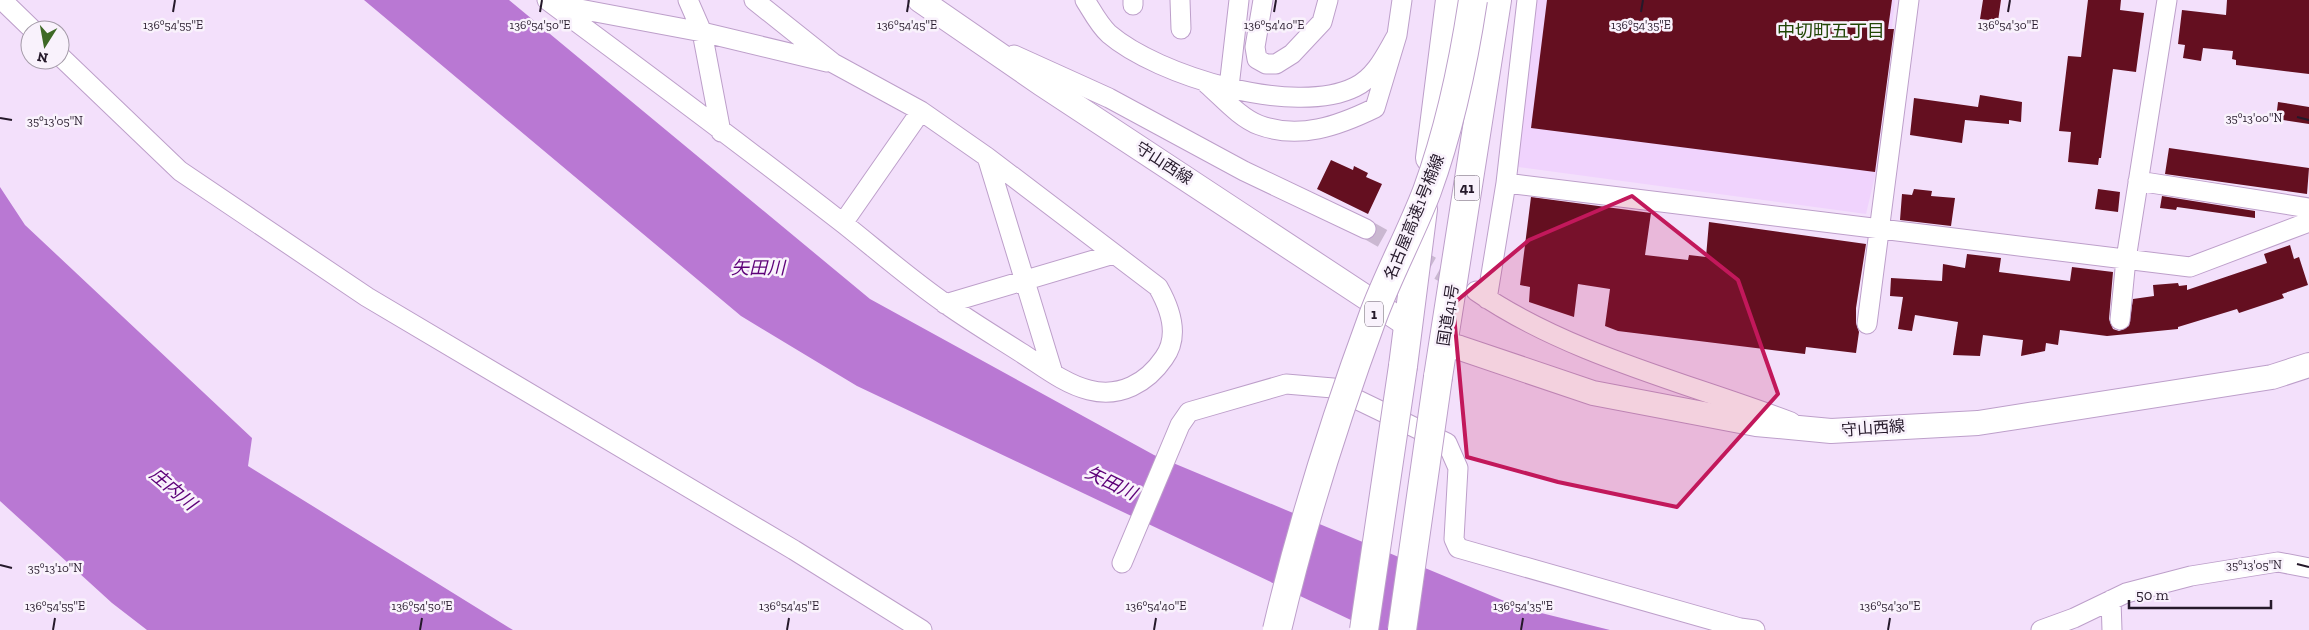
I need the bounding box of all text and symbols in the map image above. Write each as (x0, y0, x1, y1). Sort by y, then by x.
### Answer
text: 136°54'55"E (143, 18, 203, 32)
text: 136°54'50"E (510, 18, 570, 32)
text: 136°54'45"E (877, 18, 937, 32)
text: 136°54'40"E (1244, 18, 1304, 32)
text: 136°54'35"E (1611, 18, 1671, 32)
text: 136°54'30"E (1978, 18, 2038, 32)
north arrow (20, 20, 70, 70)
district label: 中切町五丁目 (1777, 20, 1885, 42)
text: N (35, 48, 49, 67)
text: 35°13'00"N (2226, 111, 2282, 125)
text: 35°13'05"N (27, 114, 83, 128)
street label: 守山西線 (1132, 138, 1196, 188)
street label: 名古屋高速1号楠線 (1380, 151, 1448, 283)
road number: 41 (1454, 176, 1480, 200)
water label: 矢田川 (731, 257, 787, 279)
street label: 国道41号 (1434, 283, 1462, 347)
road number: 1 (1365, 302, 1383, 326)
street label: 守山西線 (1840, 416, 1906, 440)
water label: 矢田川 (1082, 461, 1142, 506)
water label: 庄内川 (145, 463, 202, 516)
text: 35°13'05"N (2226, 558, 2282, 572)
text: 35°13'10"N (28, 561, 82, 575)
scale bar (2129, 578, 2272, 610)
text: 50 m (2136, 586, 2169, 604)
text: 136°54'55"E (25, 599, 85, 613)
text: 136°54'50"E (392, 599, 452, 613)
text: 136°54'45"E (759, 599, 819, 613)
text: 136°54'40"E (1126, 599, 1186, 613)
text: 136°54'35"E (1493, 599, 1553, 613)
text: 136°54'30"E (1860, 599, 1920, 613)

